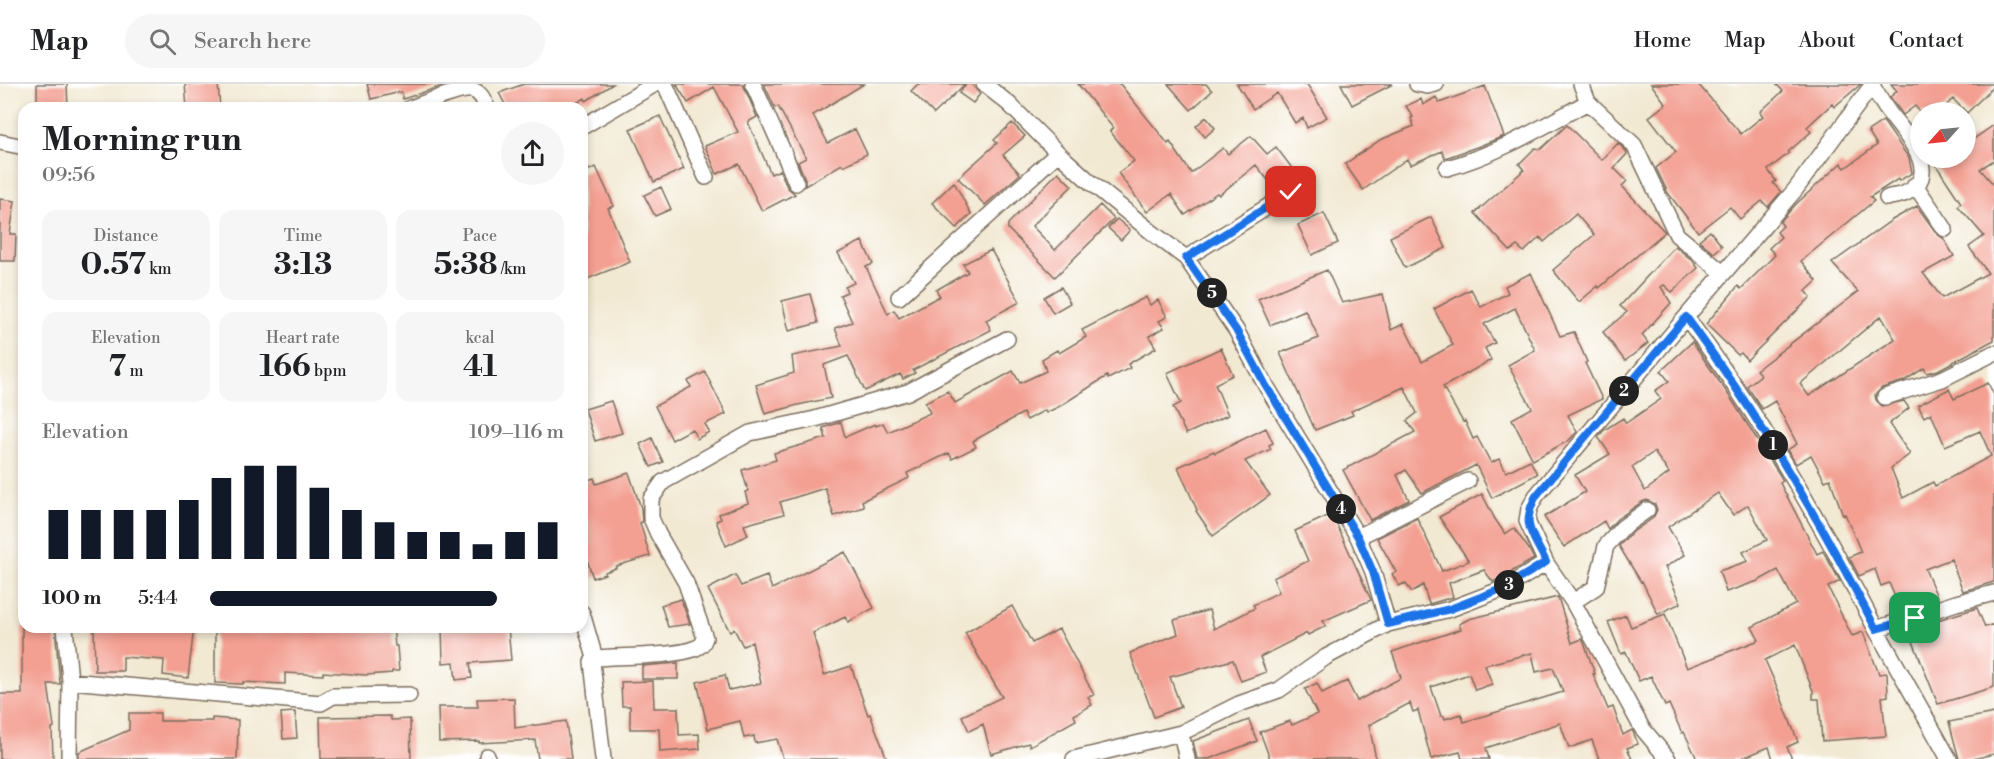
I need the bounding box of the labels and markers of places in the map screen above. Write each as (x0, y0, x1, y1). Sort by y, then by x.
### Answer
pin (1265, 166, 1316, 217)
pin: 5 (1197, 278, 1227, 308)
pin: 2 (1609, 376, 1639, 406)
pin: 1 (1758, 430, 1788, 460)
pin: 4 (1326, 494, 1356, 524)
pin: 3 (1494, 570, 1524, 600)
pin (1889, 592, 1940, 643)

